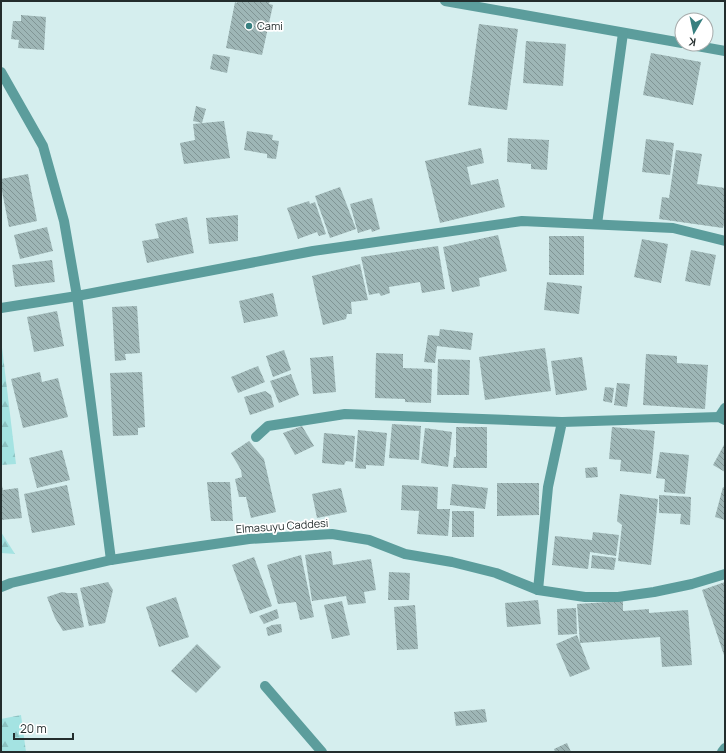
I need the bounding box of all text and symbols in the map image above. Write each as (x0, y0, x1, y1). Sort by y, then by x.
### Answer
north arrow (674, 12, 714, 52)
place label: Cami (257, 18, 283, 33)
marker: Cami (244, 21, 254, 31)
text: K (687, 34, 697, 50)
street label: Elmasuyu Caddesi (235, 515, 329, 536)
scale bar (14, 715, 73, 741)
text: 20 m (20, 720, 47, 737)

